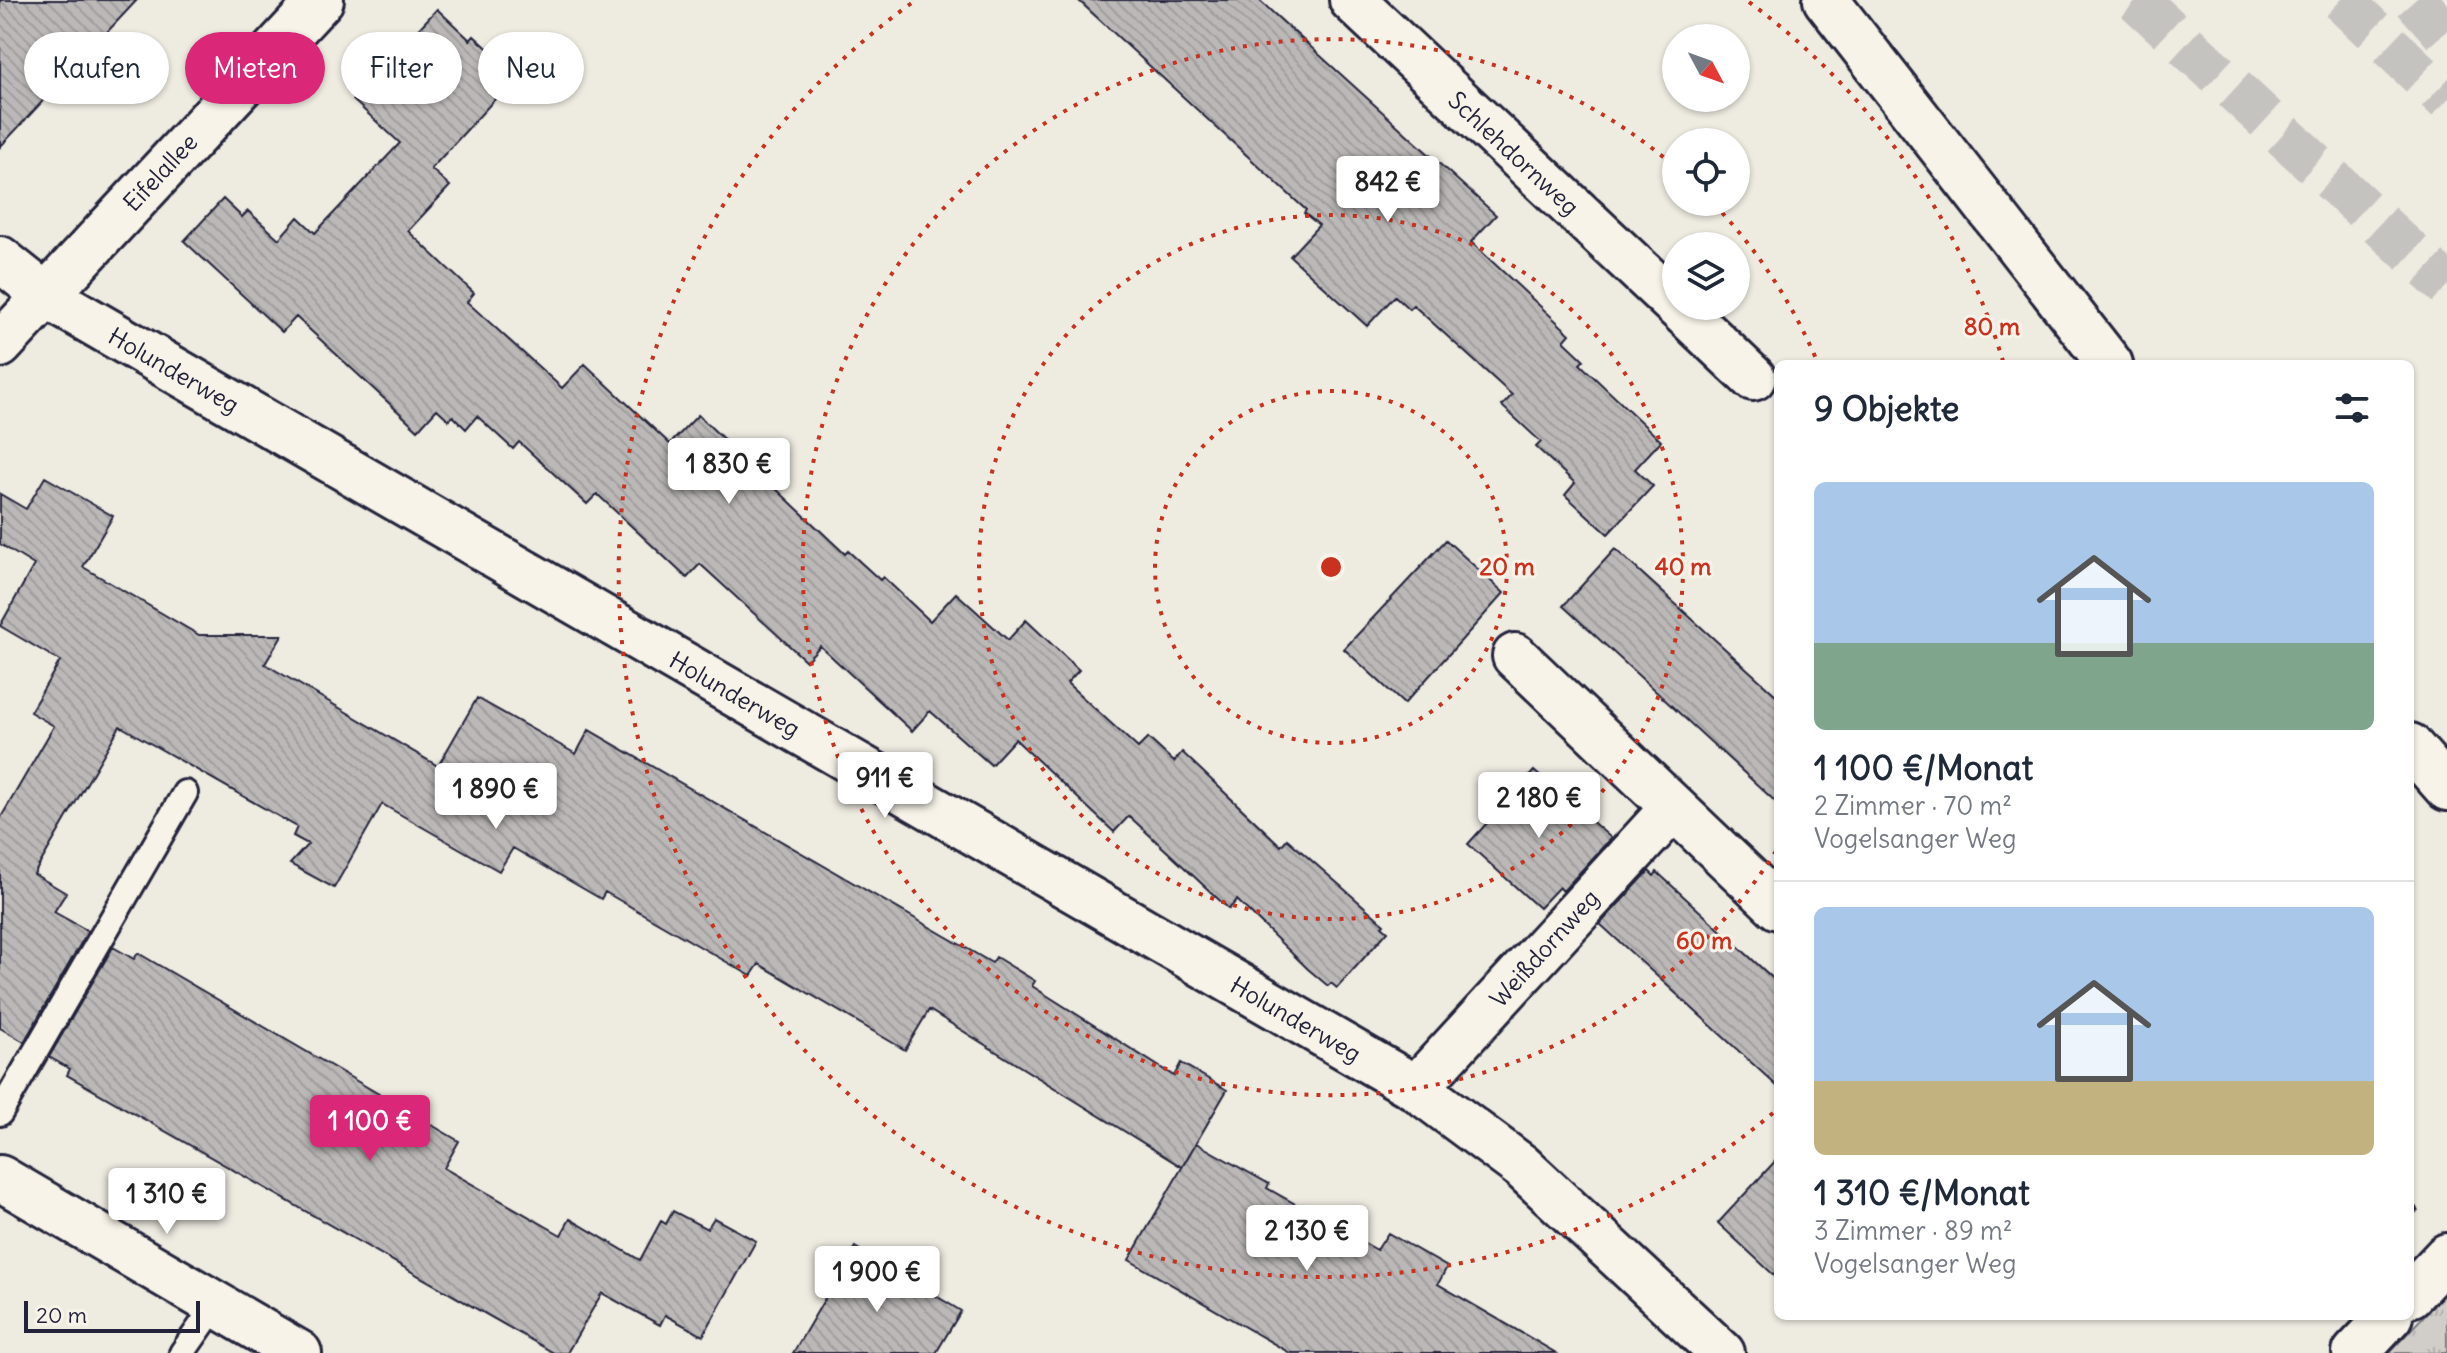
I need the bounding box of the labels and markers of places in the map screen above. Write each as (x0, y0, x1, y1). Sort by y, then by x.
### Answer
pin: 842 € (1332, 156, 1444, 224)
pin: 1 830 € (655, 438, 803, 506)
centre of rings (1317, 553, 1345, 581)
pin: 911 € (829, 752, 941, 820)
pin: 1 890 € (422, 763, 570, 831)
pin: 2 180 € (1465, 772, 1613, 840)
pin: 1 100 € (296, 1095, 444, 1163)
pin: 1 310 € (93, 1168, 241, 1236)
pin: 2 130 € (1233, 1205, 1381, 1273)
pin: 1 900 € (803, 1246, 951, 1314)

